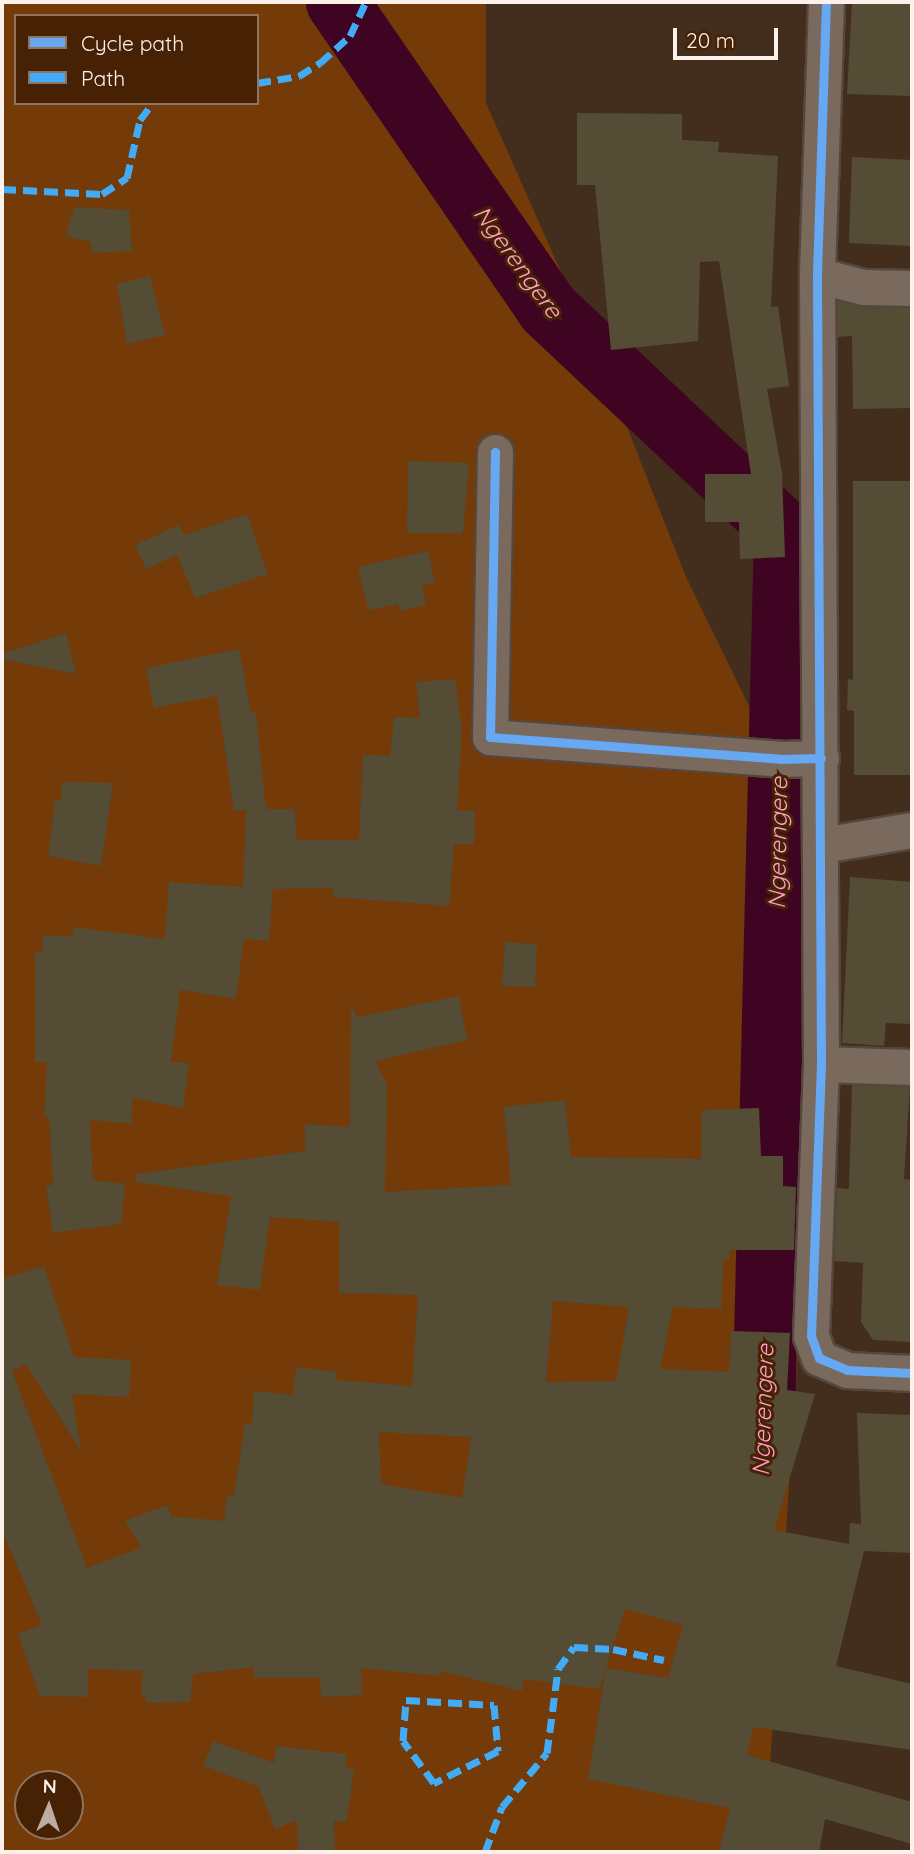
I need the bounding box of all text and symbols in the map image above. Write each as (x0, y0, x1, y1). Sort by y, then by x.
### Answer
legend (14, 14, 259, 105)
scale bar (676, 14, 781, 58)
text: 20 m (686, 27, 735, 53)
text: Cycle path (81, 30, 184, 56)
text: Path (81, 65, 125, 91)
water label: Ngerengere (468, 200, 568, 324)
water label: Ngerengere (762, 777, 794, 909)
water label: Ngerengere (746, 1344, 780, 1476)
north arrow (14, 1770, 84, 1840)
text: N (42, 1774, 57, 1798)

